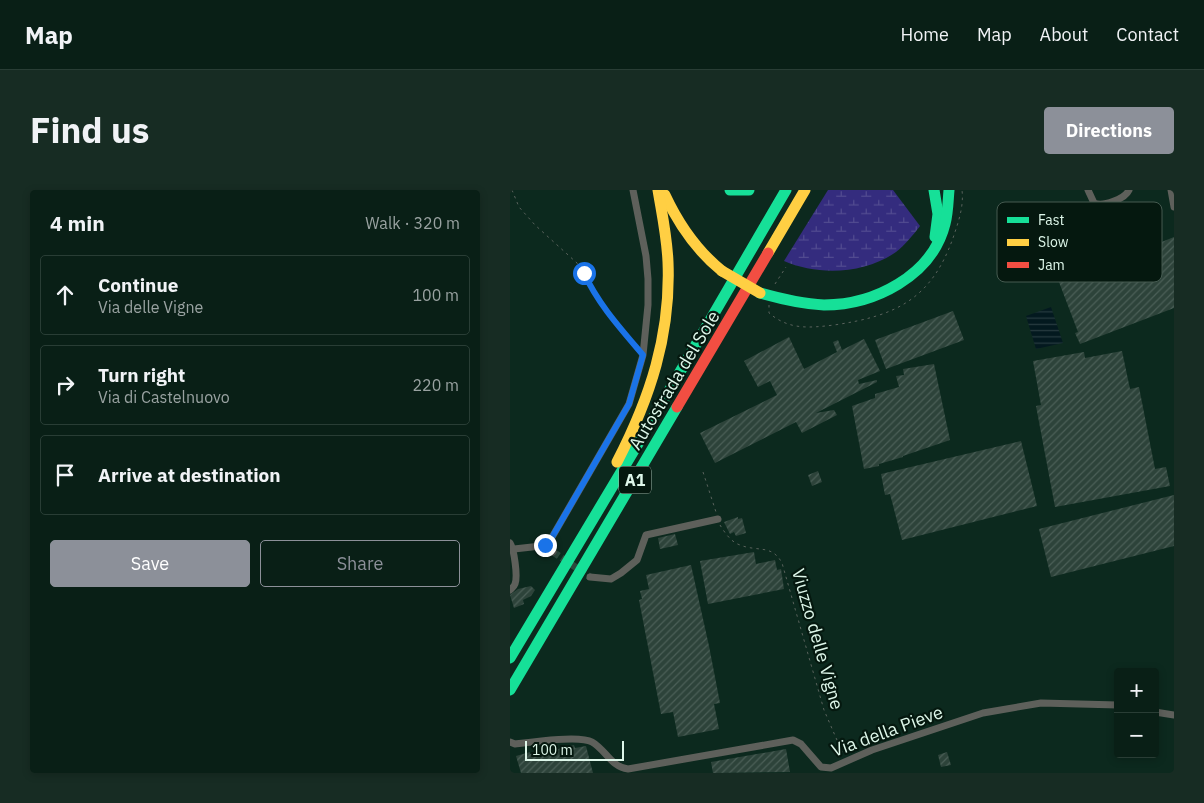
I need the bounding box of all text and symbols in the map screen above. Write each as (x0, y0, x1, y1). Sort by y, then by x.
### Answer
text: Map (25, 19, 73, 51)
text: Home (901, 23, 949, 46)
text: Map (977, 23, 1012, 46)
text: About (1040, 23, 1088, 46)
text: Contact (1116, 23, 1179, 46)
text: Find us (30, 107, 149, 153)
button: Directions (1044, 107, 1174, 154)
legend (997, 202, 1162, 282)
text: 4 min (50, 209, 105, 237)
text: Fast (1038, 211, 1064, 229)
text: Walk · 320 m (365, 213, 460, 233)
text: Slow (1038, 233, 1069, 251)
text: Jam (1038, 256, 1065, 274)
route start (573, 262, 596, 285)
text: Continue (98, 273, 178, 297)
icon: ahead (51, 281, 79, 309)
text: 100 m (412, 285, 459, 305)
text: Via delle Vigne (98, 297, 203, 317)
street label: Autostrada del Sole (623, 306, 725, 454)
text: Turn right (98, 363, 185, 387)
icon: right (51, 371, 79, 399)
text: 220 m (412, 375, 459, 395)
text: Via di Castelnuovo (98, 387, 230, 407)
icon: arrive (51, 461, 79, 489)
text: Arrive at destination (98, 463, 281, 487)
road number: A1 (619, 466, 651, 494)
route end (534, 534, 557, 557)
button: Save (50, 540, 250, 587)
button: Share (260, 540, 460, 587)
street label: Viuzzo delle Vigne (787, 566, 849, 712)
map controls (1114, 668, 1159, 758)
button: + (1114, 668, 1159, 713)
street label: Via della Pieve (828, 700, 946, 762)
button: − (1114, 713, 1159, 758)
scale bar (525, 738, 624, 761)
text: 100 m (532, 741, 573, 759)

